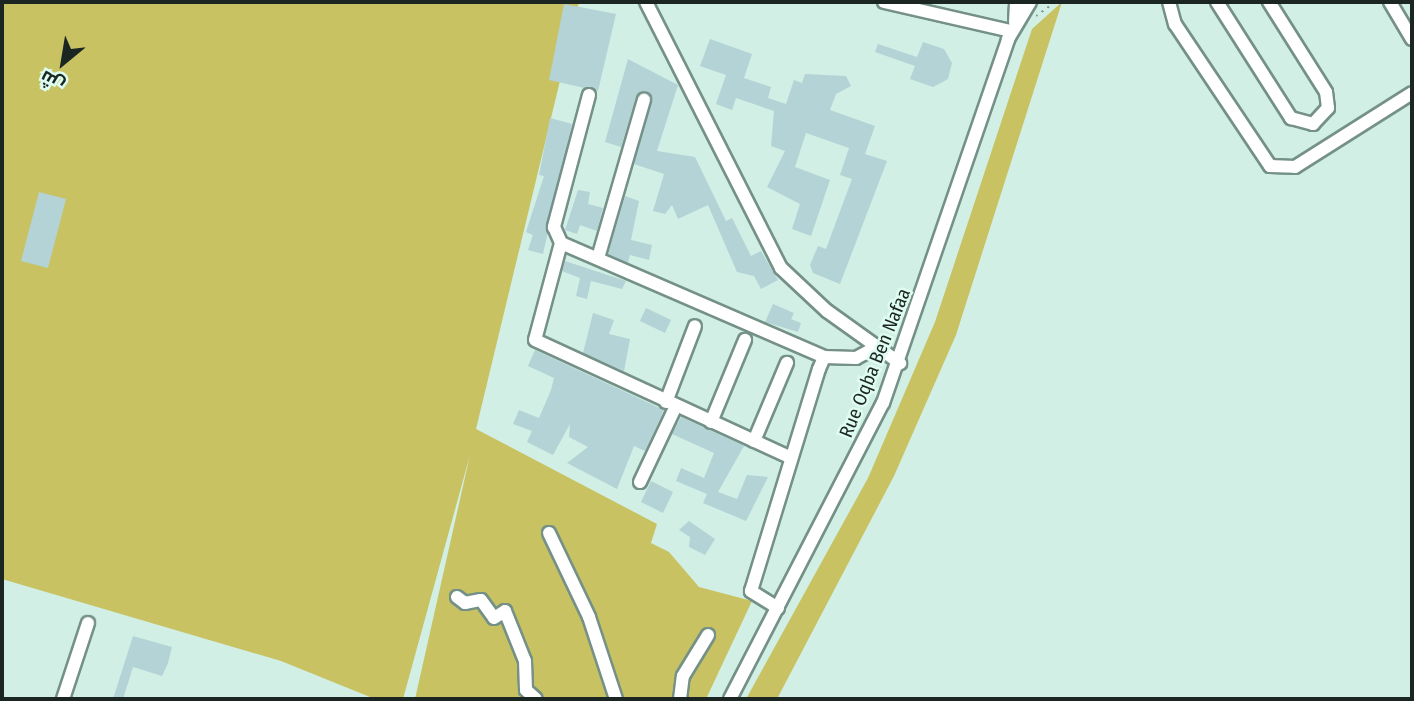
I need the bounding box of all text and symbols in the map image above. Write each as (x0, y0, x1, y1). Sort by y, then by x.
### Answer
north arrow (28, 28, 98, 98)
text: ش (36, 66, 69, 98)
street label: Rue Oqba Ben Nafaa (835, 285, 915, 441)

